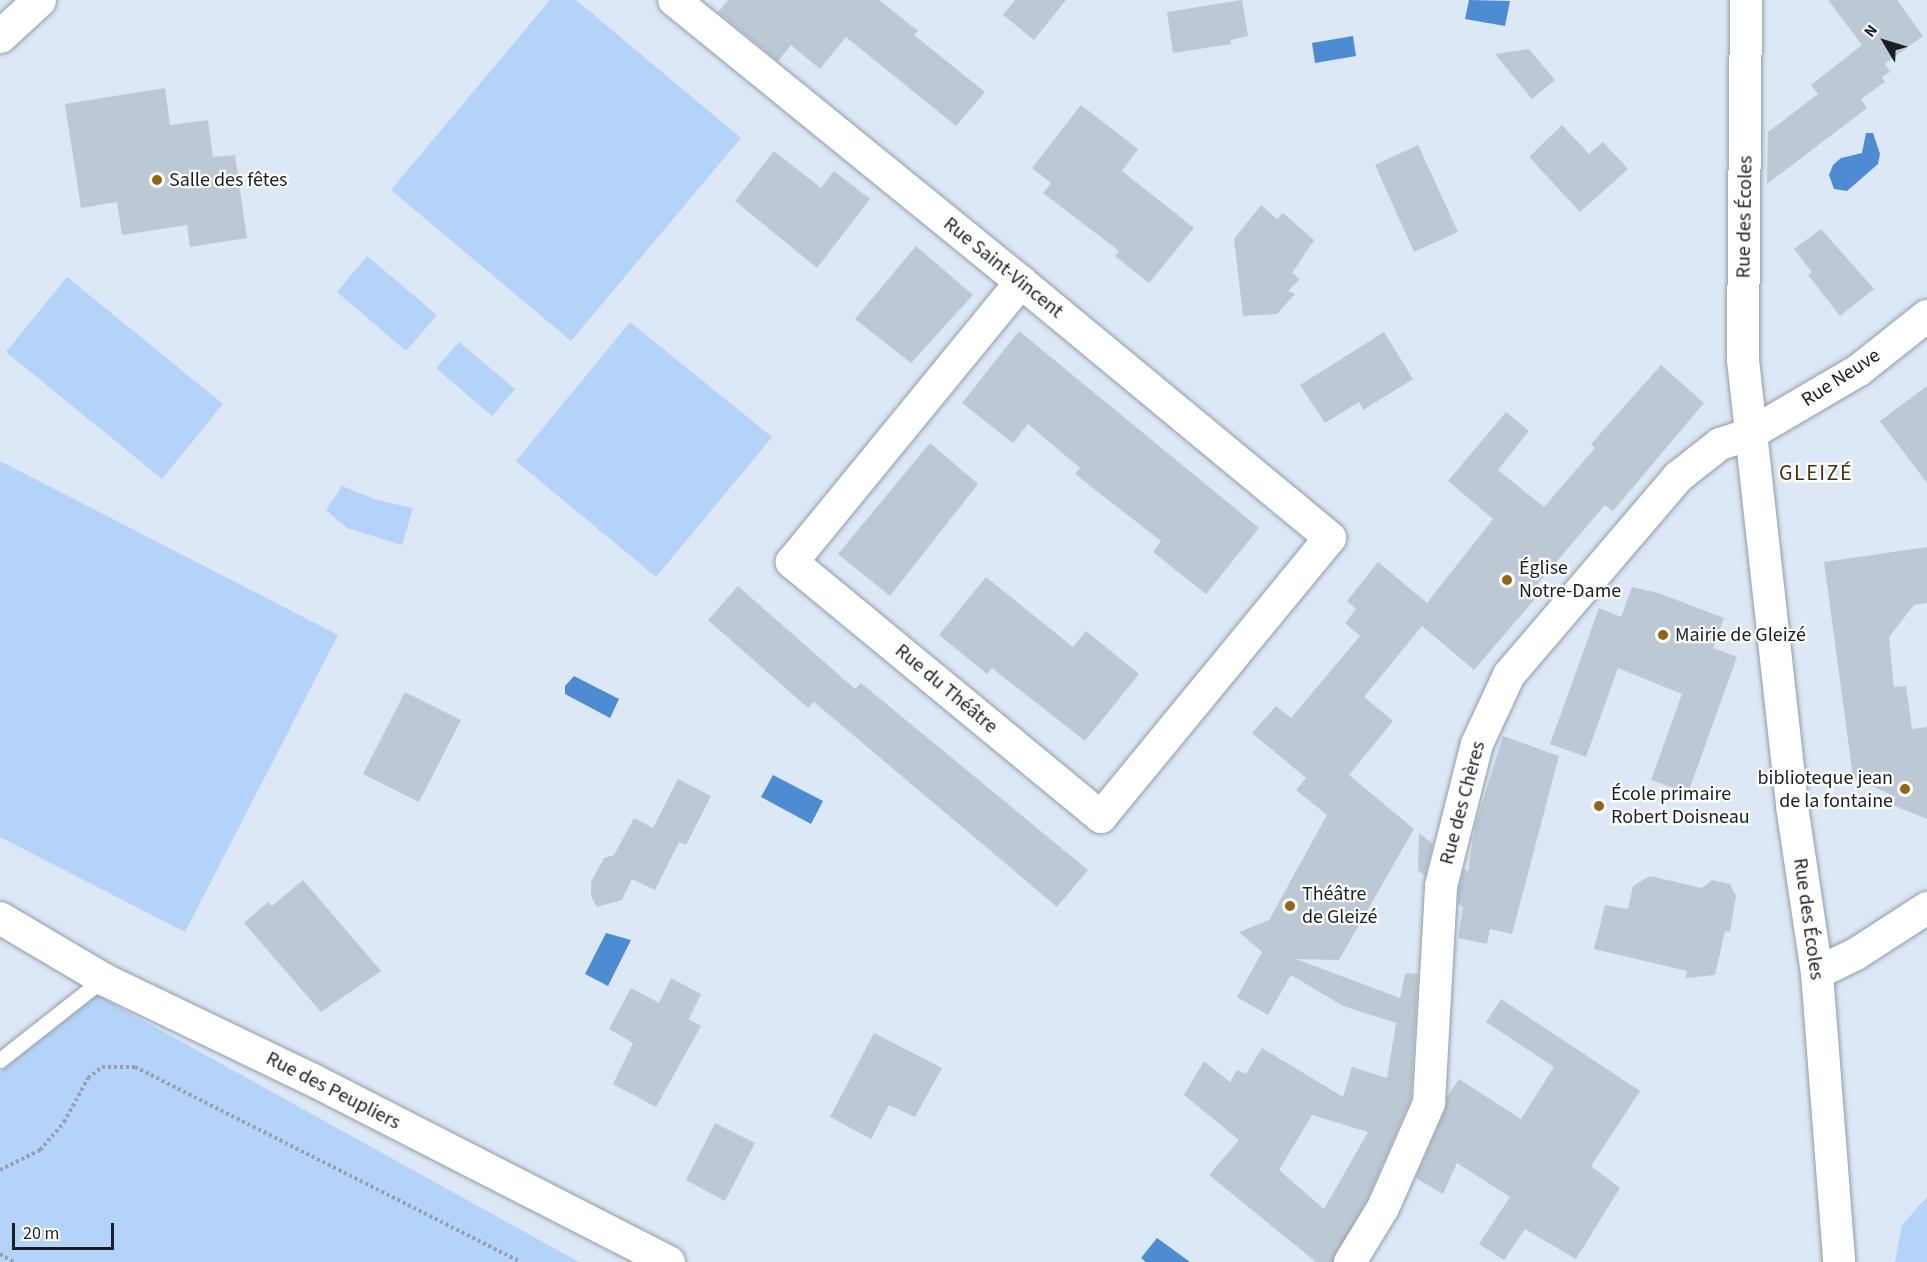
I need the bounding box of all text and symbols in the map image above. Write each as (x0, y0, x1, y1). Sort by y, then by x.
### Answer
north arrow (1855, 12, 1915, 72)
text: N (1859, 20, 1883, 42)
street label: Rue des Écoles (1732, 155, 1758, 279)
place label: Salle des fêtes (169, 168, 287, 192)
marker: Salle des fêtes (150, 173, 164, 187)
street label: Rue Saint-Vincent (938, 212, 1068, 324)
street label: Rue Neuve (1797, 344, 1885, 412)
district label: GLEIZÉ (1779, 461, 1853, 487)
place label: Église Notre-Dame (1519, 556, 1621, 603)
marker: Église Notre-Dame (1500, 573, 1514, 587)
place label: Mairie de Gleizé (1675, 623, 1806, 647)
marker: Mairie de Gleizé (1656, 628, 1670, 642)
street label: Rue du Théâtre (890, 639, 1002, 739)
street label: Rue des Chères (1435, 739, 1491, 867)
place label: biblioteque jean de la fontaine (1758, 766, 1893, 813)
marker: biblioteque jean de la fontaine (1898, 782, 1912, 796)
place label: École primaire Robert Doisneau (1611, 783, 1750, 830)
marker: École primaire Robert Doisneau (1592, 799, 1606, 813)
street label: Rue des Écoles (1788, 856, 1828, 982)
place label: Théâtre de Gleizé (1302, 882, 1378, 929)
marker: Théâtre de Gleizé (1283, 899, 1297, 913)
street label: Rue des Peupliers (262, 1047, 404, 1135)
scale bar (15, 1211, 117, 1249)
text: 20 m (23, 1221, 59, 1246)

